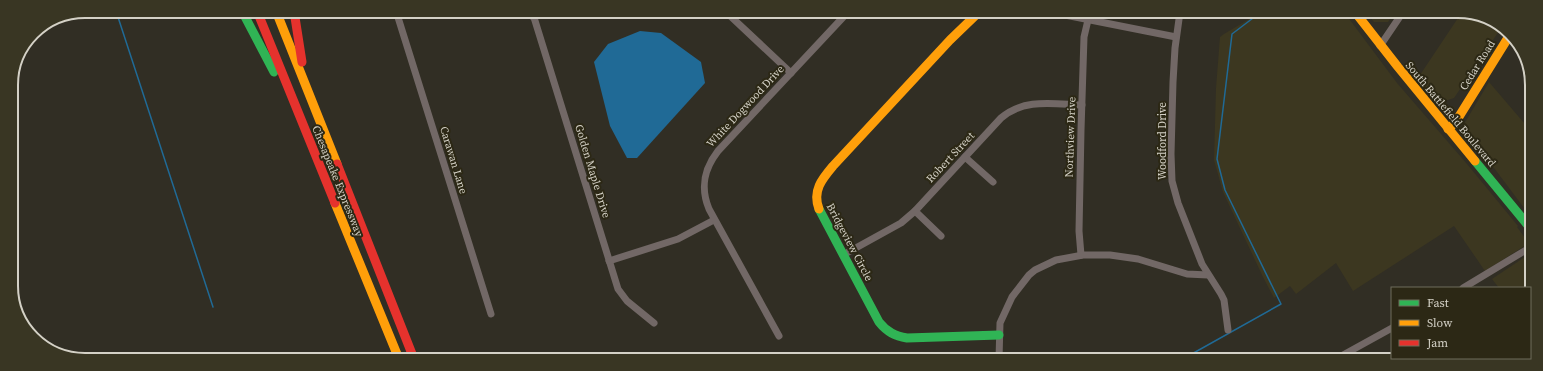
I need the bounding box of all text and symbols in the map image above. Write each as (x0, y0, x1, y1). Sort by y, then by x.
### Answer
street label: Cedar Road (1456, 37, 1499, 93)
street label: South Battlefield Boulevard (1402, 58, 1500, 171)
street label: White Dogwood Drive (703, 62, 788, 151)
street label: Northview Drive (1062, 96, 1079, 178)
street label: Woodford Drive (1155, 102, 1170, 180)
street label: Chesapeake Expressway (308, 123, 367, 239)
street label: Golden Maple Drive (571, 123, 614, 220)
street label: Carawan Lane (436, 125, 471, 196)
street label: Robert Street (923, 128, 978, 186)
street label: Bridgeview Circle (823, 201, 877, 284)
legend (1391, 287, 1531, 359)
text: Fast (1427, 295, 1449, 311)
text: Slow (1427, 315, 1453, 331)
text: Jam (1426, 335, 1448, 351)

